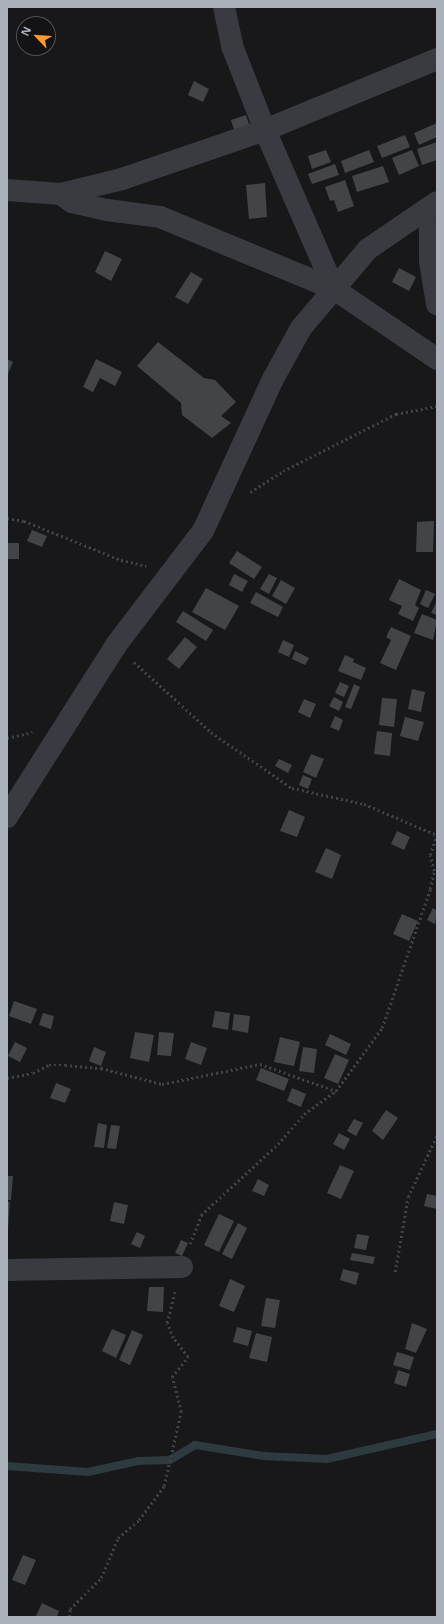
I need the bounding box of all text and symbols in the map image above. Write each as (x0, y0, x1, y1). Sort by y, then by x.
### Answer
north arrow (16, 16, 56, 56)
text: N (17, 24, 34, 38)

